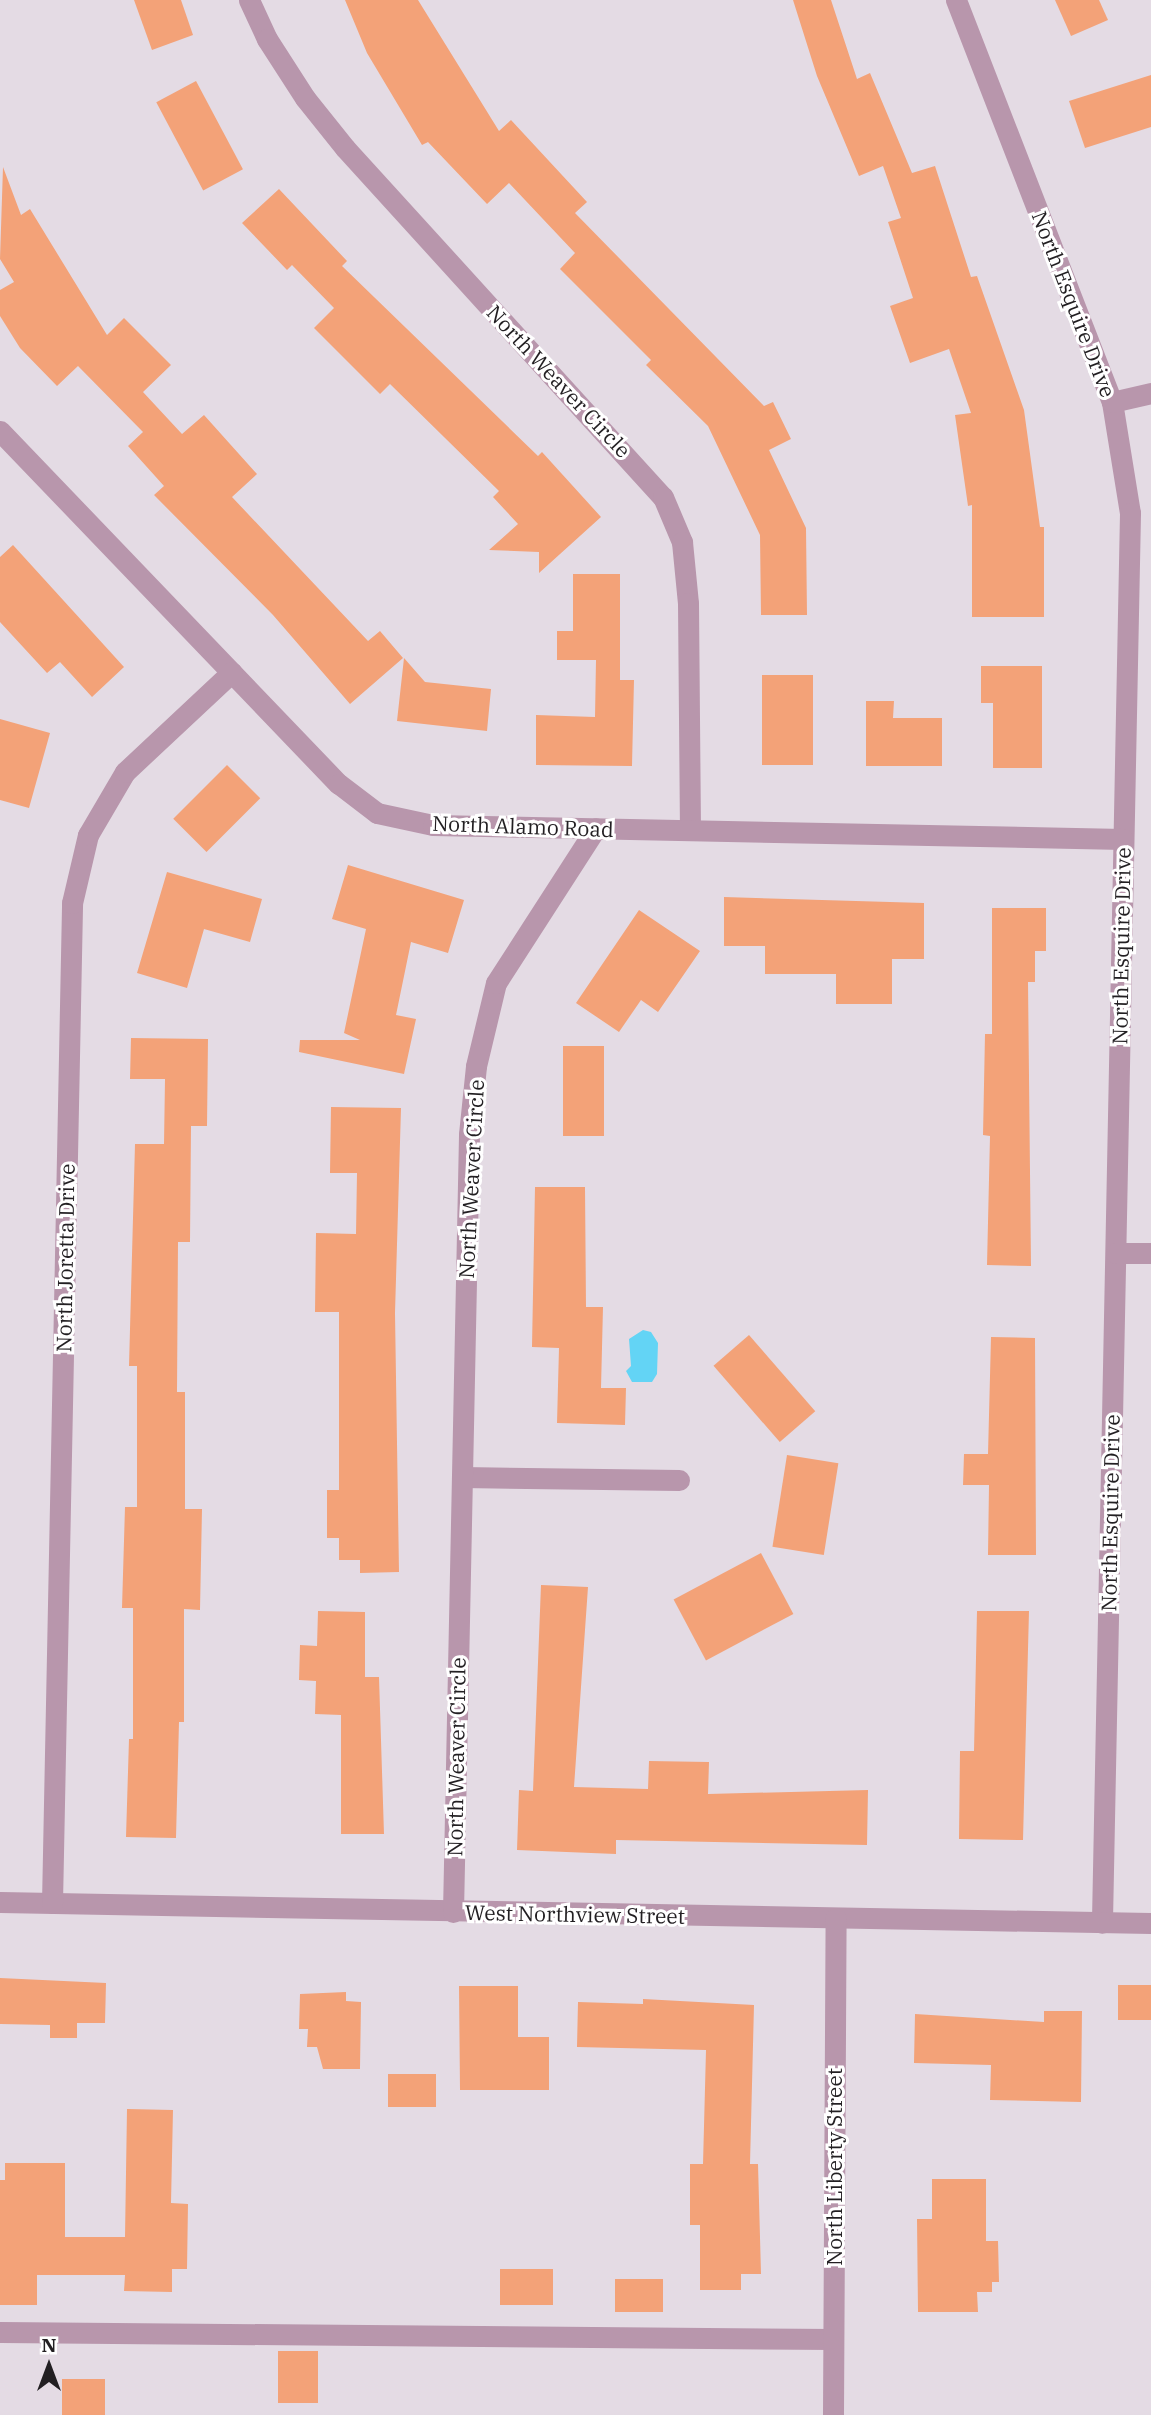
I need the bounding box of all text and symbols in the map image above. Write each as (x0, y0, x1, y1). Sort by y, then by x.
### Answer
street label: North Esquire Drive (1027, 207, 1121, 401)
street label: North Weaver Circle (482, 299, 636, 463)
street label: North Alamo Road (432, 810, 614, 842)
street label: North Esquire Drive (1107, 847, 1135, 1045)
street label: North Weaver Circle (453, 1079, 489, 1279)
street label: North Joretta Drive (51, 1163, 79, 1353)
street label: North Esquire Drive (1096, 1414, 1124, 1612)
street label: North Weaver Circle (442, 1657, 470, 1857)
street label: West Northview Street (465, 1899, 685, 1929)
street label: North Liberty Street (821, 2068, 847, 2266)
north arrow (14, 2331, 84, 2401)
text: N (41, 2333, 57, 2357)

